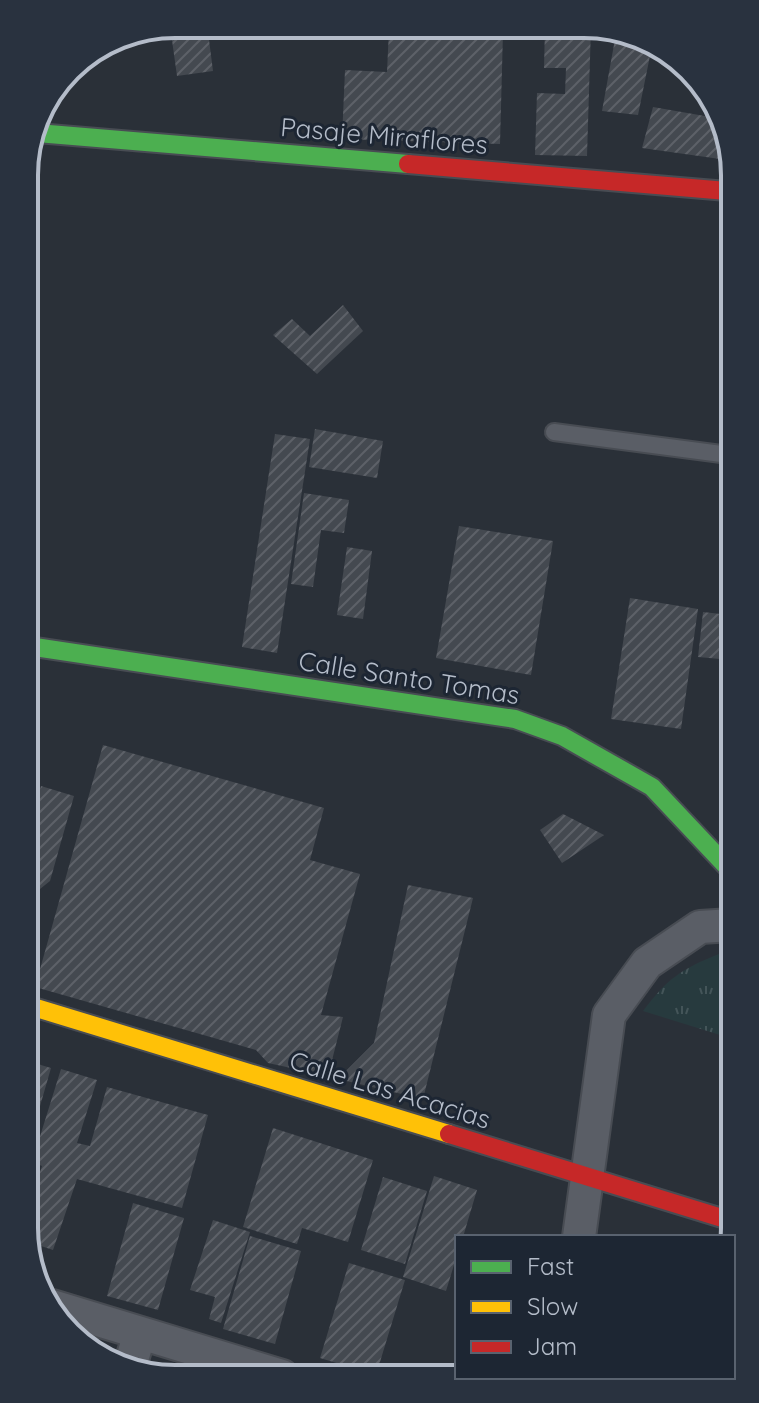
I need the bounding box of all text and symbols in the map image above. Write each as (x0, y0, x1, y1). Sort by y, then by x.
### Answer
street label: Pasaje Miraflores (279, 110, 489, 161)
street label: Calle Santo Tomas (296, 644, 522, 711)
street label: Calle Las Acacias (286, 1043, 494, 1136)
legend (455, 1235, 735, 1379)
text: Fast (527, 1251, 574, 1281)
text: Slow (527, 1291, 578, 1321)
text: Jam (527, 1331, 577, 1361)

